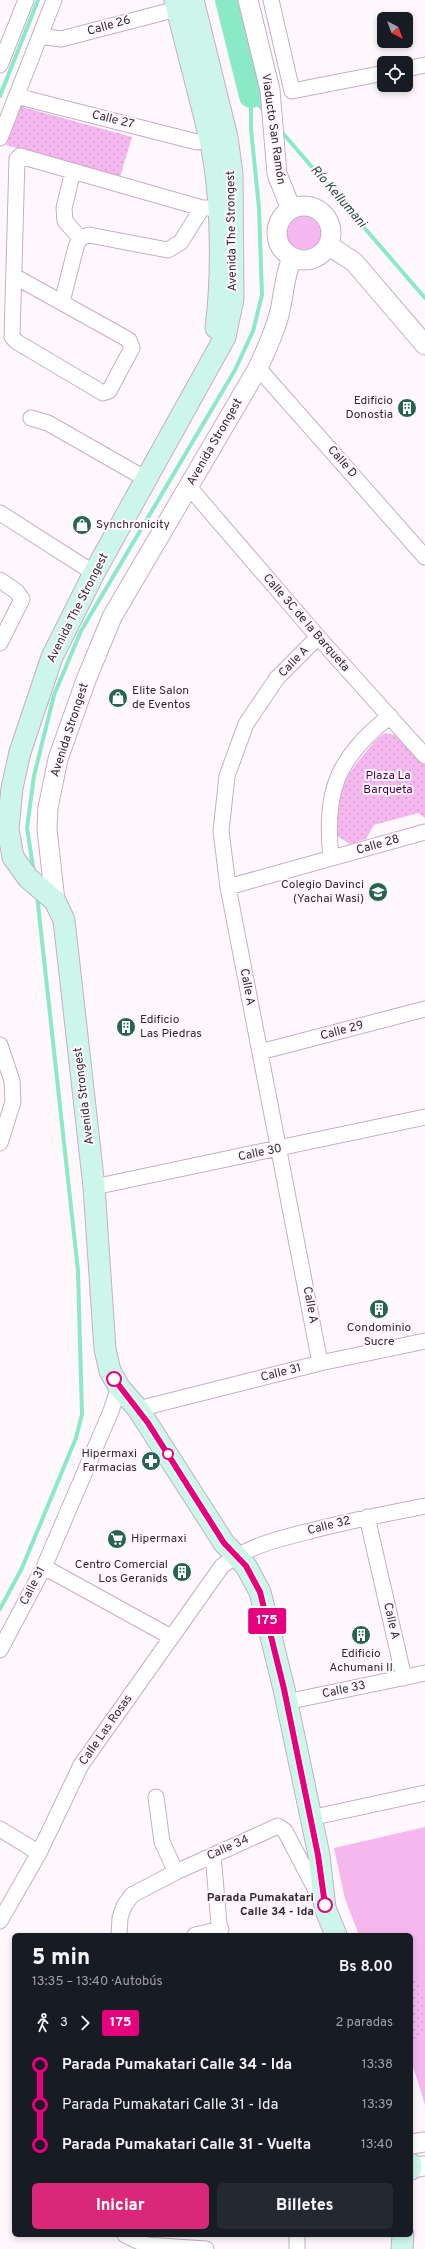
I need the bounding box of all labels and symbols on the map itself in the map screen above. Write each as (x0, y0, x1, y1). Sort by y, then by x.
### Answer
street label: Calle 26 (86, 12, 132, 40)
north arrow (377, 12, 413, 48)
street label: Viaducto San Ramón (257, 72, 289, 186)
street label: Calle 27 (90, 107, 136, 133)
water label: Río Kellumani (307, 163, 370, 232)
street label: Avenida The Strongest (223, 170, 241, 292)
place label: Edificio Donostia (346, 393, 393, 423)
street label: Avenida Strongest (184, 396, 246, 488)
building icon: Edificio Donostia (396, 397, 418, 419)
street label: Calle D (324, 442, 360, 482)
shop icon: Synchronicity (71, 514, 93, 536)
place label: Synchronicity (96, 517, 170, 533)
street label: Avenida The Strongest (43, 551, 113, 665)
street label: Calle 3C de la Barqueta (259, 571, 353, 675)
street label: Calle A (275, 643, 313, 681)
street label: Avenida Strongest (47, 681, 93, 779)
place label: Elite Salon de Eventos (132, 683, 190, 713)
shop icon: Elite Salon de Eventos (107, 687, 129, 709)
park label: Plaza La Barqueta (363, 768, 413, 798)
street label: Calle 28 (354, 831, 402, 859)
place label: Colegio Davinci (Yachai Wasi) (281, 877, 364, 907)
school or university icon: Colegio Davinci (Yachai Wasi) (367, 881, 389, 903)
street label: Calle A (236, 967, 258, 1007)
place label: Edificio Las Piedras (140, 1012, 202, 1042)
building icon: Edificio Las Piedras (115, 1016, 137, 1038)
street label: Calle 29 (319, 1018, 365, 1044)
street label: Avenida Strongest (70, 1046, 98, 1146)
street label: Calle 30 (237, 1141, 283, 1165)
street label: Calle A (299, 1285, 321, 1325)
building icon: Condominio Sucre (368, 1298, 390, 1320)
place label: Condominio Sucre (347, 1320, 412, 1350)
street label: Calle 31 (259, 1360, 303, 1386)
unlabelled marker (106, 1371, 122, 1387)
place label: Hipermaxi Farmacias (81, 1446, 137, 1476)
unlabelled marker (162, 1448, 174, 1460)
pharmacy icon: Hipermaxi Farmacias (140, 1450, 162, 1472)
street label: Calle 32 (306, 1513, 352, 1539)
supermarket icon: Hipermaxi (106, 1528, 128, 1550)
place label: Hipermaxi (131, 1531, 187, 1547)
place label: Centro Comercial Los Geranids (75, 1557, 168, 1587)
building icon: Centro Comercial Los Geranids (171, 1561, 193, 1583)
street label: Calle 31 (16, 1564, 50, 1608)
street label: Calle A (379, 1601, 403, 1641)
line badge: 175 (244, 1608, 290, 1634)
building icon: Edificio Achumani II (350, 1624, 372, 1646)
place label: Edificio Achumani II (329, 1646, 393, 1676)
street label: Calle 33 (321, 1678, 367, 1702)
street label: Calle Las Rosas (76, 1691, 136, 1769)
street label: Calle 34 (204, 1832, 252, 1864)
place label: Parada Pumakatari Calle 34 - Ida (207, 1890, 314, 1920)
marker: Parada Pumakatari Calle 34 - Ida (317, 1897, 333, 1913)

